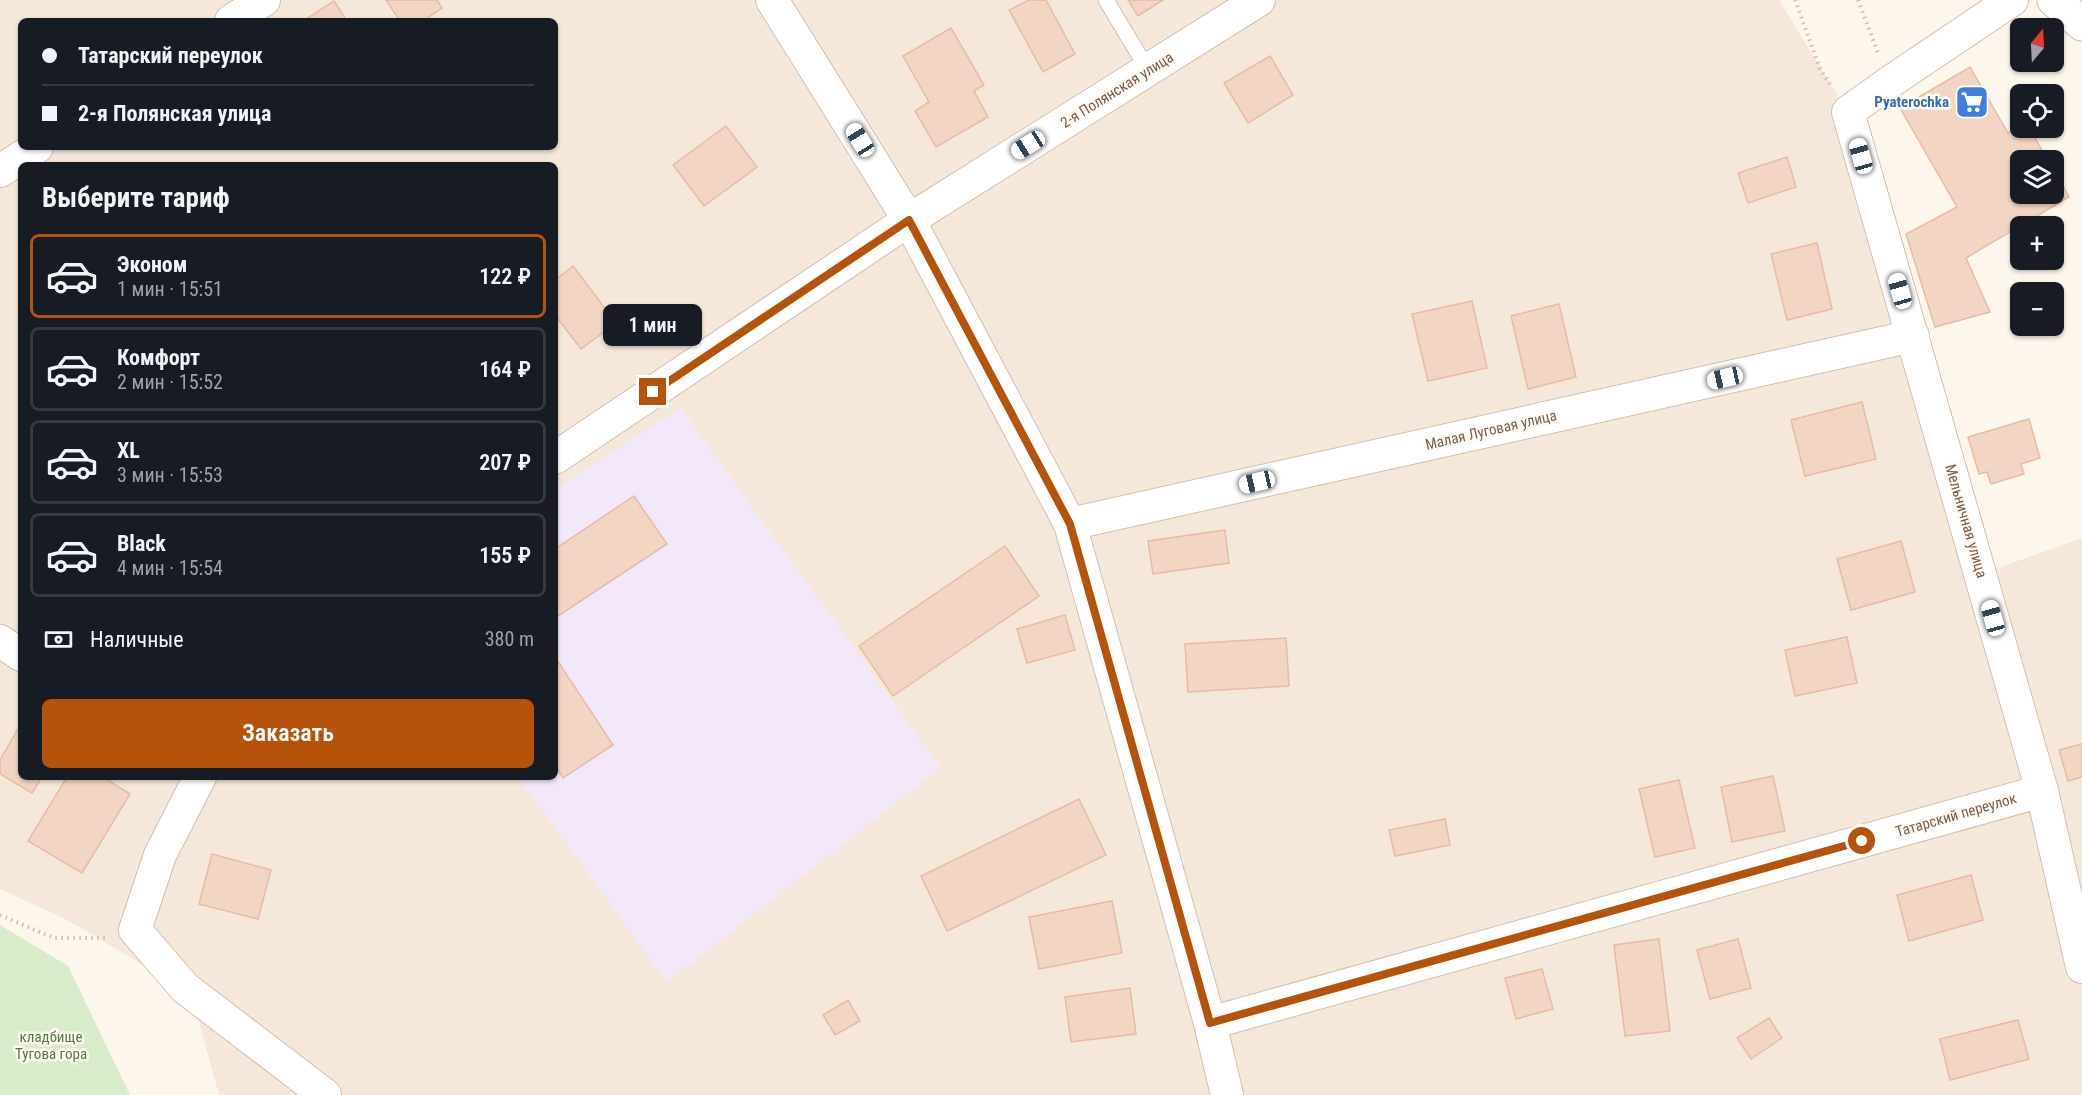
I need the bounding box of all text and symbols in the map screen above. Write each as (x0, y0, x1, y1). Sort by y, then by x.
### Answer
north arrow (2010, 18, 2064, 72)
map controls (2010, 18, 2064, 336)
text: Татарский переулок (78, 43, 263, 68)
street label: 2-я Полянская улица (1057, 48, 1177, 132)
supermarket icon: Pyaterochka (1954, 84, 1990, 120)
button: locate (2010, 84, 2064, 138)
place label: Pyaterochka (1874, 93, 1949, 111)
text: 2-я Полянская улица (78, 101, 271, 126)
car (843, 120, 877, 160)
car (1008, 128, 1048, 162)
car (1847, 136, 1875, 176)
button: layers (2010, 150, 2064, 204)
text: Выберите тариф (42, 182, 230, 214)
button: + (2010, 216, 2064, 270)
icon: car (45, 249, 99, 303)
text: Эконом (117, 252, 187, 277)
text: 122 ₽ (479, 264, 531, 289)
car (1886, 271, 1914, 311)
text: 1 мин · 15:51 (117, 277, 223, 301)
button: − (2010, 282, 2064, 336)
callout: 1 мин (604, 305, 702, 347)
text: 1 мин (629, 313, 676, 337)
icon: car (45, 342, 99, 396)
text: Комфорт (117, 345, 200, 370)
text: 164 ₽ (479, 357, 531, 382)
car (1705, 365, 1745, 391)
text: 2 мин · 15:52 (117, 370, 223, 394)
route end (639, 378, 666, 405)
street label: Малая Луговая улица (1424, 406, 1558, 454)
icon: car (45, 435, 99, 489)
text: XL (117, 438, 140, 463)
text: 207 ₽ (479, 450, 531, 475)
street label: Мельничная улица (1941, 462, 1991, 580)
text: 3 мин · 15:53 (117, 463, 223, 487)
car (1237, 469, 1277, 495)
icon: car (45, 528, 99, 582)
text: Black (117, 531, 166, 556)
text: 155 ₽ (479, 543, 531, 568)
text: 4 мин · 15:54 (117, 556, 223, 580)
car (1979, 598, 2007, 638)
icon: cash (42, 623, 75, 656)
text: Наличные (90, 627, 184, 652)
text: 380 m (485, 627, 534, 651)
button: Заказать (42, 699, 534, 768)
street label: Татарский переулок (1893, 789, 2019, 841)
route start (1848, 827, 1875, 854)
park label: кладбище Тугова гора (15, 1028, 87, 1063)

